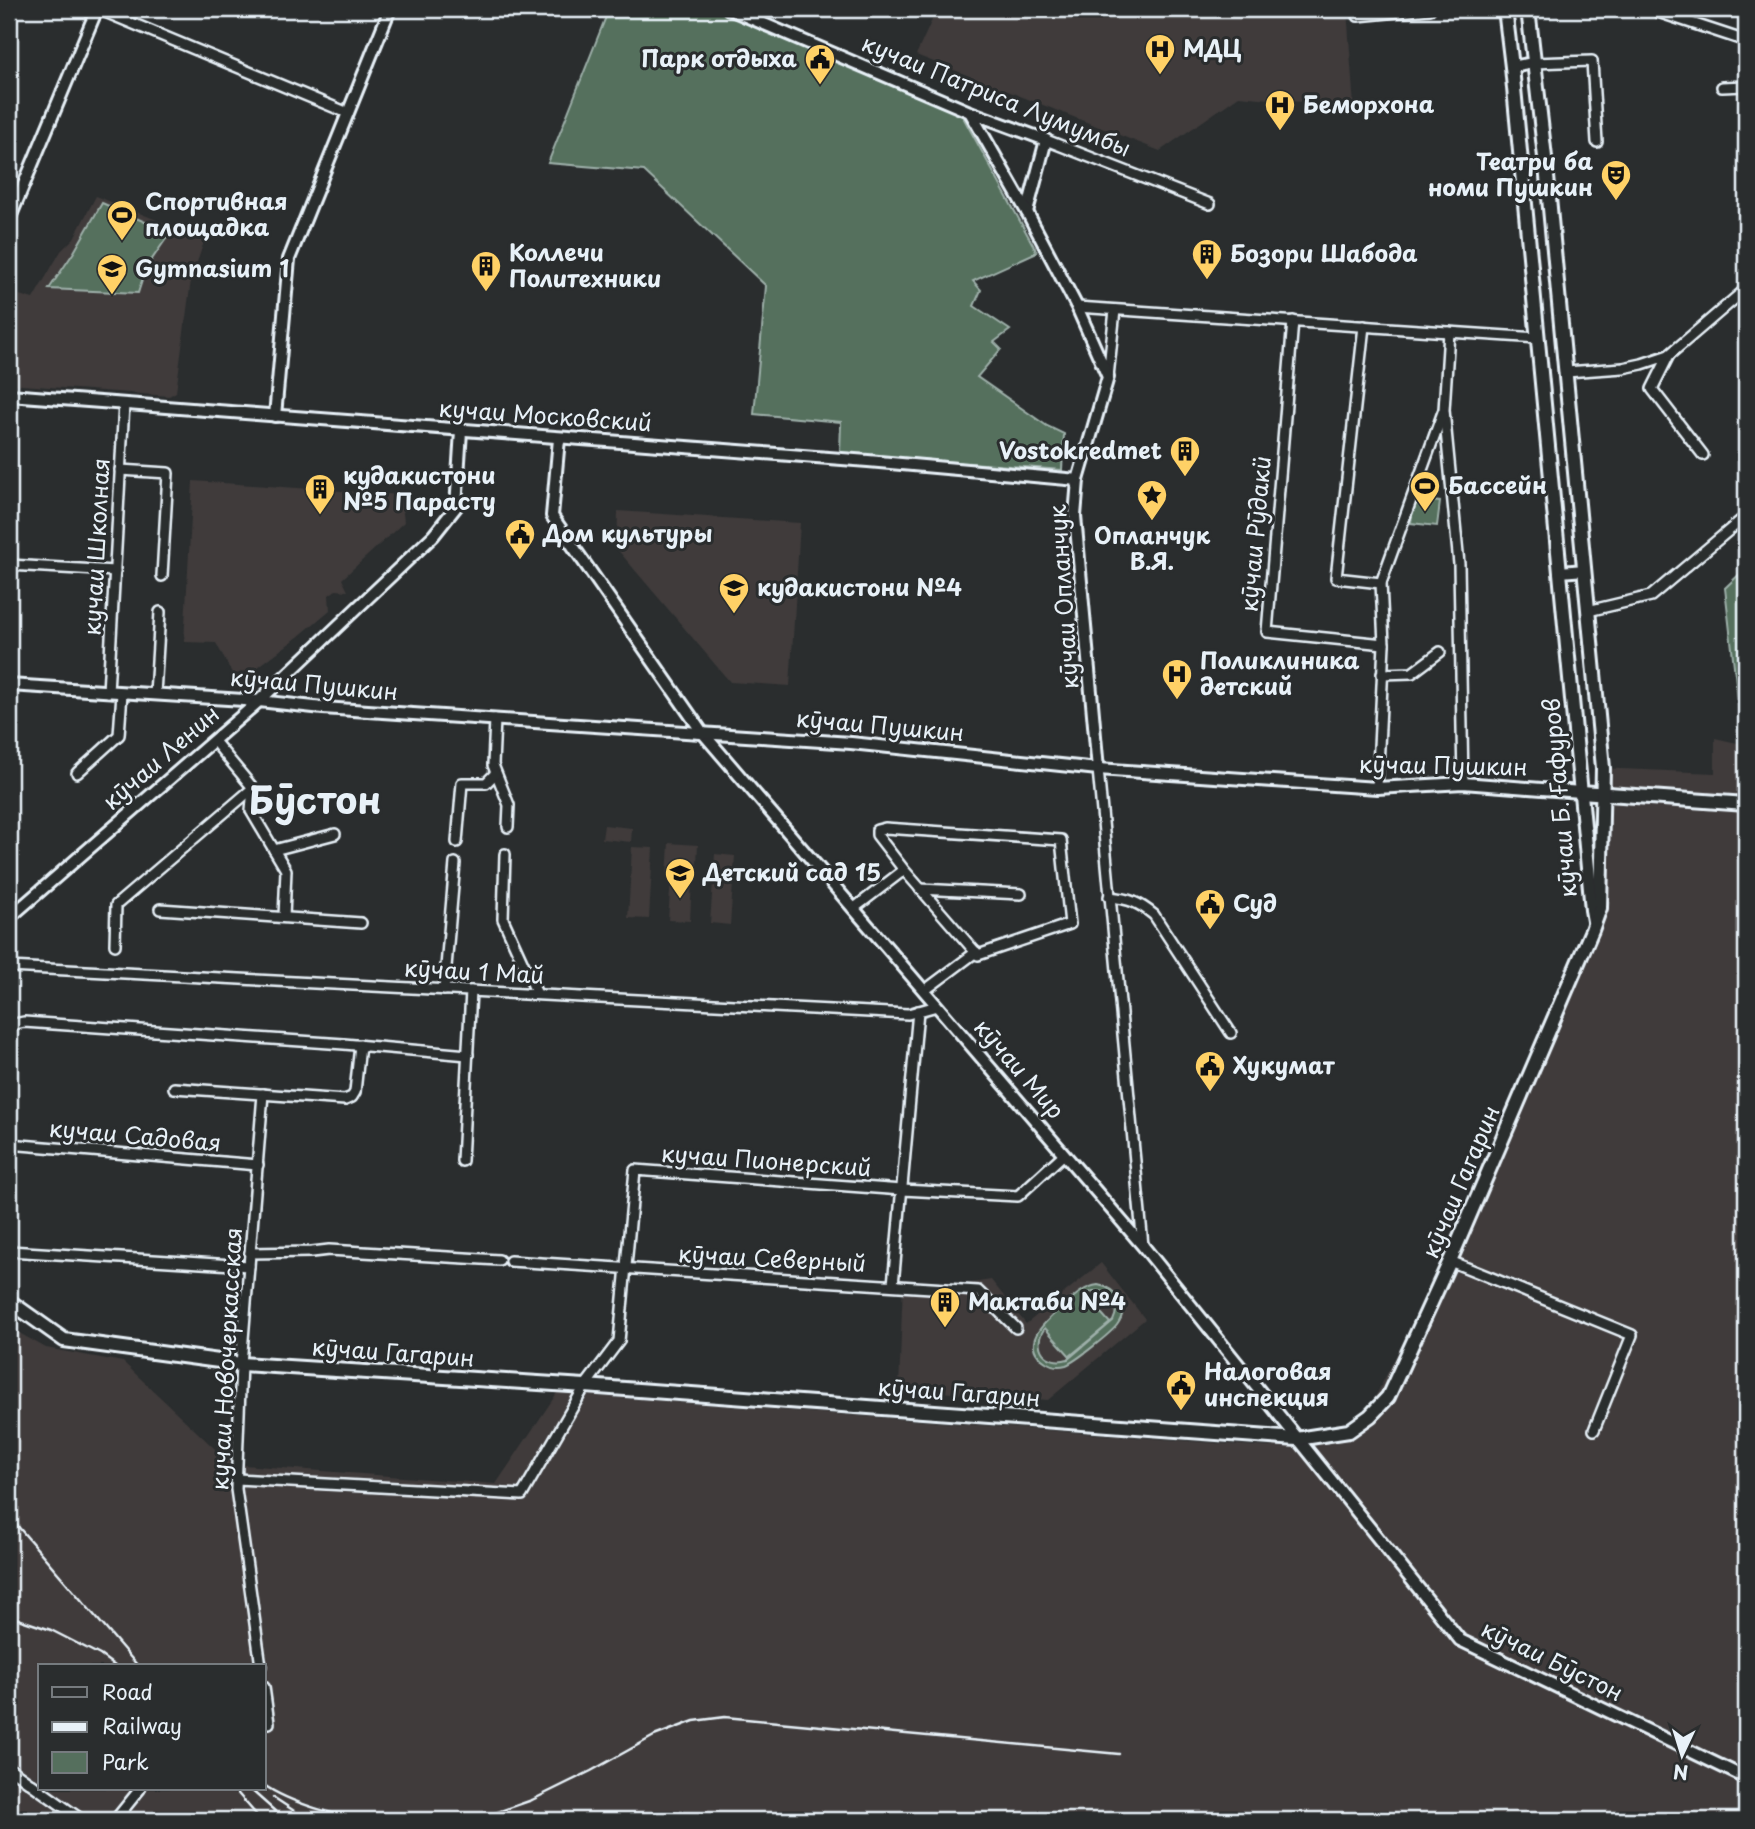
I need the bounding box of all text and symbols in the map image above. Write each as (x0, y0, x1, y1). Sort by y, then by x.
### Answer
street label: кучаи Патриса Лумумбы (857, 25, 1136, 165)
place label: МДЦ (1183, 30, 1242, 65)
hospital icon: МДЦ (1143, 32, 1177, 76)
place label: Парк отдыха (641, 40, 797, 75)
public building icon: Парк отдыха (803, 42, 837, 86)
place label: Беморхона (1303, 86, 1435, 121)
hospital icon: Беморхона (1263, 88, 1297, 132)
place label: Театри ба номи Пушкин (1428, 143, 1593, 204)
theatre icon: Театри ба номи Пушкин (1599, 158, 1633, 202)
place label: Спортивная площадка (145, 183, 287, 244)
sports icon: Спортивная площадка (105, 198, 139, 242)
place label: Коллечи Политехники (509, 234, 661, 295)
place label: Бозори Шабода (1230, 235, 1418, 270)
building icon: Бозори Шабода (1190, 237, 1224, 281)
building icon: Коллечи Политехники (469, 249, 503, 293)
place label: Gymnasium 1 (135, 250, 290, 285)
school or university icon: Gymnasium 1 (95, 252, 129, 296)
street label: кучаи Московский (437, 390, 653, 439)
place label: Vostokredmet (999, 432, 1162, 467)
building icon: Vostokredmet (1168, 434, 1202, 478)
street label: кӯчаи Рӯдакӣ (1230, 454, 1279, 614)
street label: кучаи Школная (73, 457, 118, 637)
place label: кудакистони №5 Парасту (343, 457, 496, 518)
place label: Бассейн (1448, 467, 1547, 502)
sports icon: Бассейн (1408, 469, 1442, 513)
building icon: кудакистони №5 Парасту (303, 472, 337, 516)
place icon: Опланчук В.Я. (1135, 478, 1169, 522)
street label: кӯчаи Опланчук (1039, 503, 1086, 691)
place label: Дом культуры (542, 515, 712, 550)
public building icon: Дом культуры (503, 517, 537, 561)
place label: Опланчук В.Я. (1094, 517, 1210, 578)
place label: кудакистони №4 (757, 569, 962, 604)
school or university icon: кудакистони №4 (717, 571, 751, 615)
place label: Поликлиника детский (1200, 642, 1360, 703)
hospital icon: Поликлиника детский (1160, 657, 1194, 701)
street label: кӯчаи Пушкин (229, 659, 400, 708)
street label: кӯчаи Ленин (94, 696, 226, 818)
street label: кӯчаи Б. Ғафуров (1532, 697, 1585, 899)
street label: кӯчаи Пушкин (795, 700, 966, 749)
street label: кӯчаи Пушкин (1358, 746, 1528, 783)
district label: Бӯстон (249, 771, 381, 827)
place label: Детский сад 15 (702, 854, 881, 889)
school or university icon: Детский сад 15 (663, 856, 697, 900)
place label: Суд (1233, 885, 1277, 920)
public building icon: Суд (1193, 887, 1227, 931)
street label: кӯчаи 1 Май (403, 949, 545, 992)
street label: кӯчаи Мир (967, 1010, 1074, 1126)
place label: Хукумат (1233, 1047, 1335, 1082)
public building icon: Хукумат (1193, 1049, 1227, 1093)
street label: кӯчаи Гагарин (1412, 1099, 1508, 1263)
street label: кучаи Садовая (47, 1110, 223, 1159)
street label: кучаи Пионерский (660, 1135, 872, 1184)
street label: кучаи Новочеркасская (201, 1226, 250, 1491)
street label: кӯчаи Северный (677, 1235, 867, 1280)
place label: Мактаби №4 (968, 1283, 1126, 1318)
building icon: Мактаби №4 (928, 1285, 962, 1329)
street label: кӯчаи Гагарин (310, 1328, 476, 1375)
place label: Налоговая инспекция (1204, 1353, 1332, 1414)
street label: кӯчаи Гагарин (876, 1368, 1042, 1415)
public building icon: Налоговая инспекция (1164, 1368, 1198, 1412)
street label: кӯчаи Бӯстон (1476, 1610, 1630, 1709)
legend (38, 1664, 266, 1790)
text: Road (102, 1675, 153, 1707)
text: Railway (102, 1709, 182, 1741)
north arrow (1646, 1720, 1716, 1790)
text: Park (102, 1745, 149, 1777)
text: N (1672, 1758, 1689, 1787)

